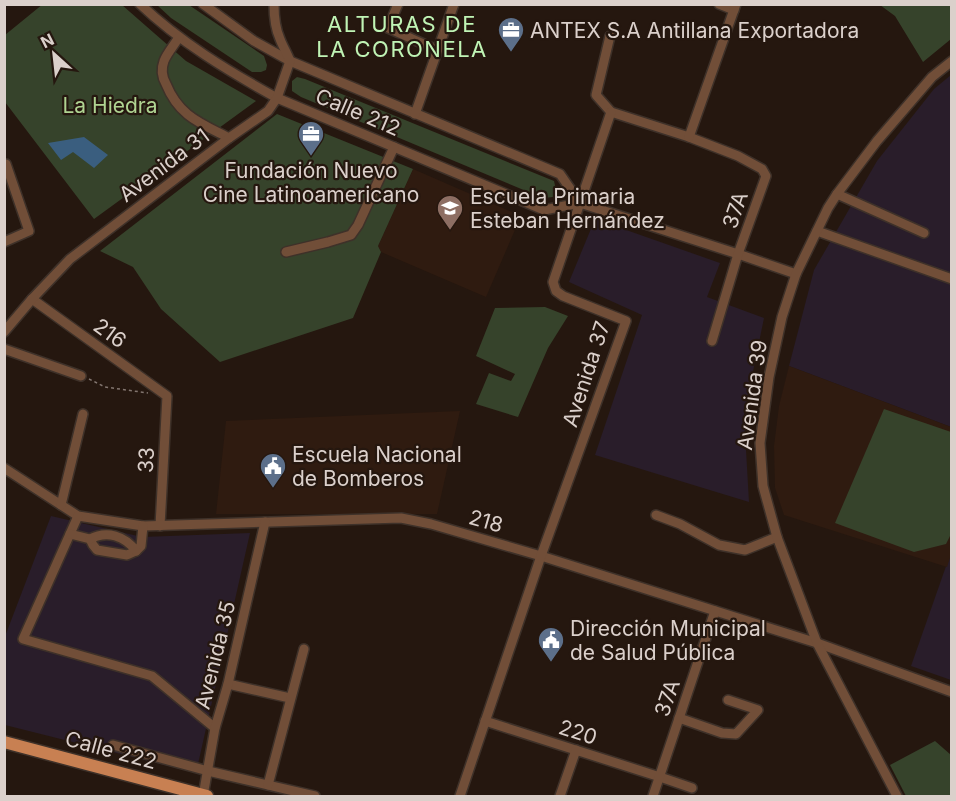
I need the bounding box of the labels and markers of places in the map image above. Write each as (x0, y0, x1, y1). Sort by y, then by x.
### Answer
office icon: ANTEX S.A Antillana Exportadora (496, 15, 526, 53)
place label: ANTEX S.A Antillana Exportadora (530, 18, 859, 43)
office icon: Fundación Nuevo Cine Latinoamericano (296, 119, 326, 157)
place label: Fundación Nuevo Cine Latinoamericano (203, 158, 419, 207)
place label: Escuela Primaria Esteban Hernández (470, 184, 665, 233)
school or university icon: Escuela Primaria Esteban Hernández (435, 193, 465, 231)
place label: Escuela Nacional de Bomberos (292, 442, 462, 491)
public building icon: Escuela Nacional de Bomberos (258, 451, 288, 489)
place label: Dirección Municipal de Salud Pública (570, 616, 766, 665)
public building icon: Dirección Municipal de Salud Pública (536, 625, 566, 663)

